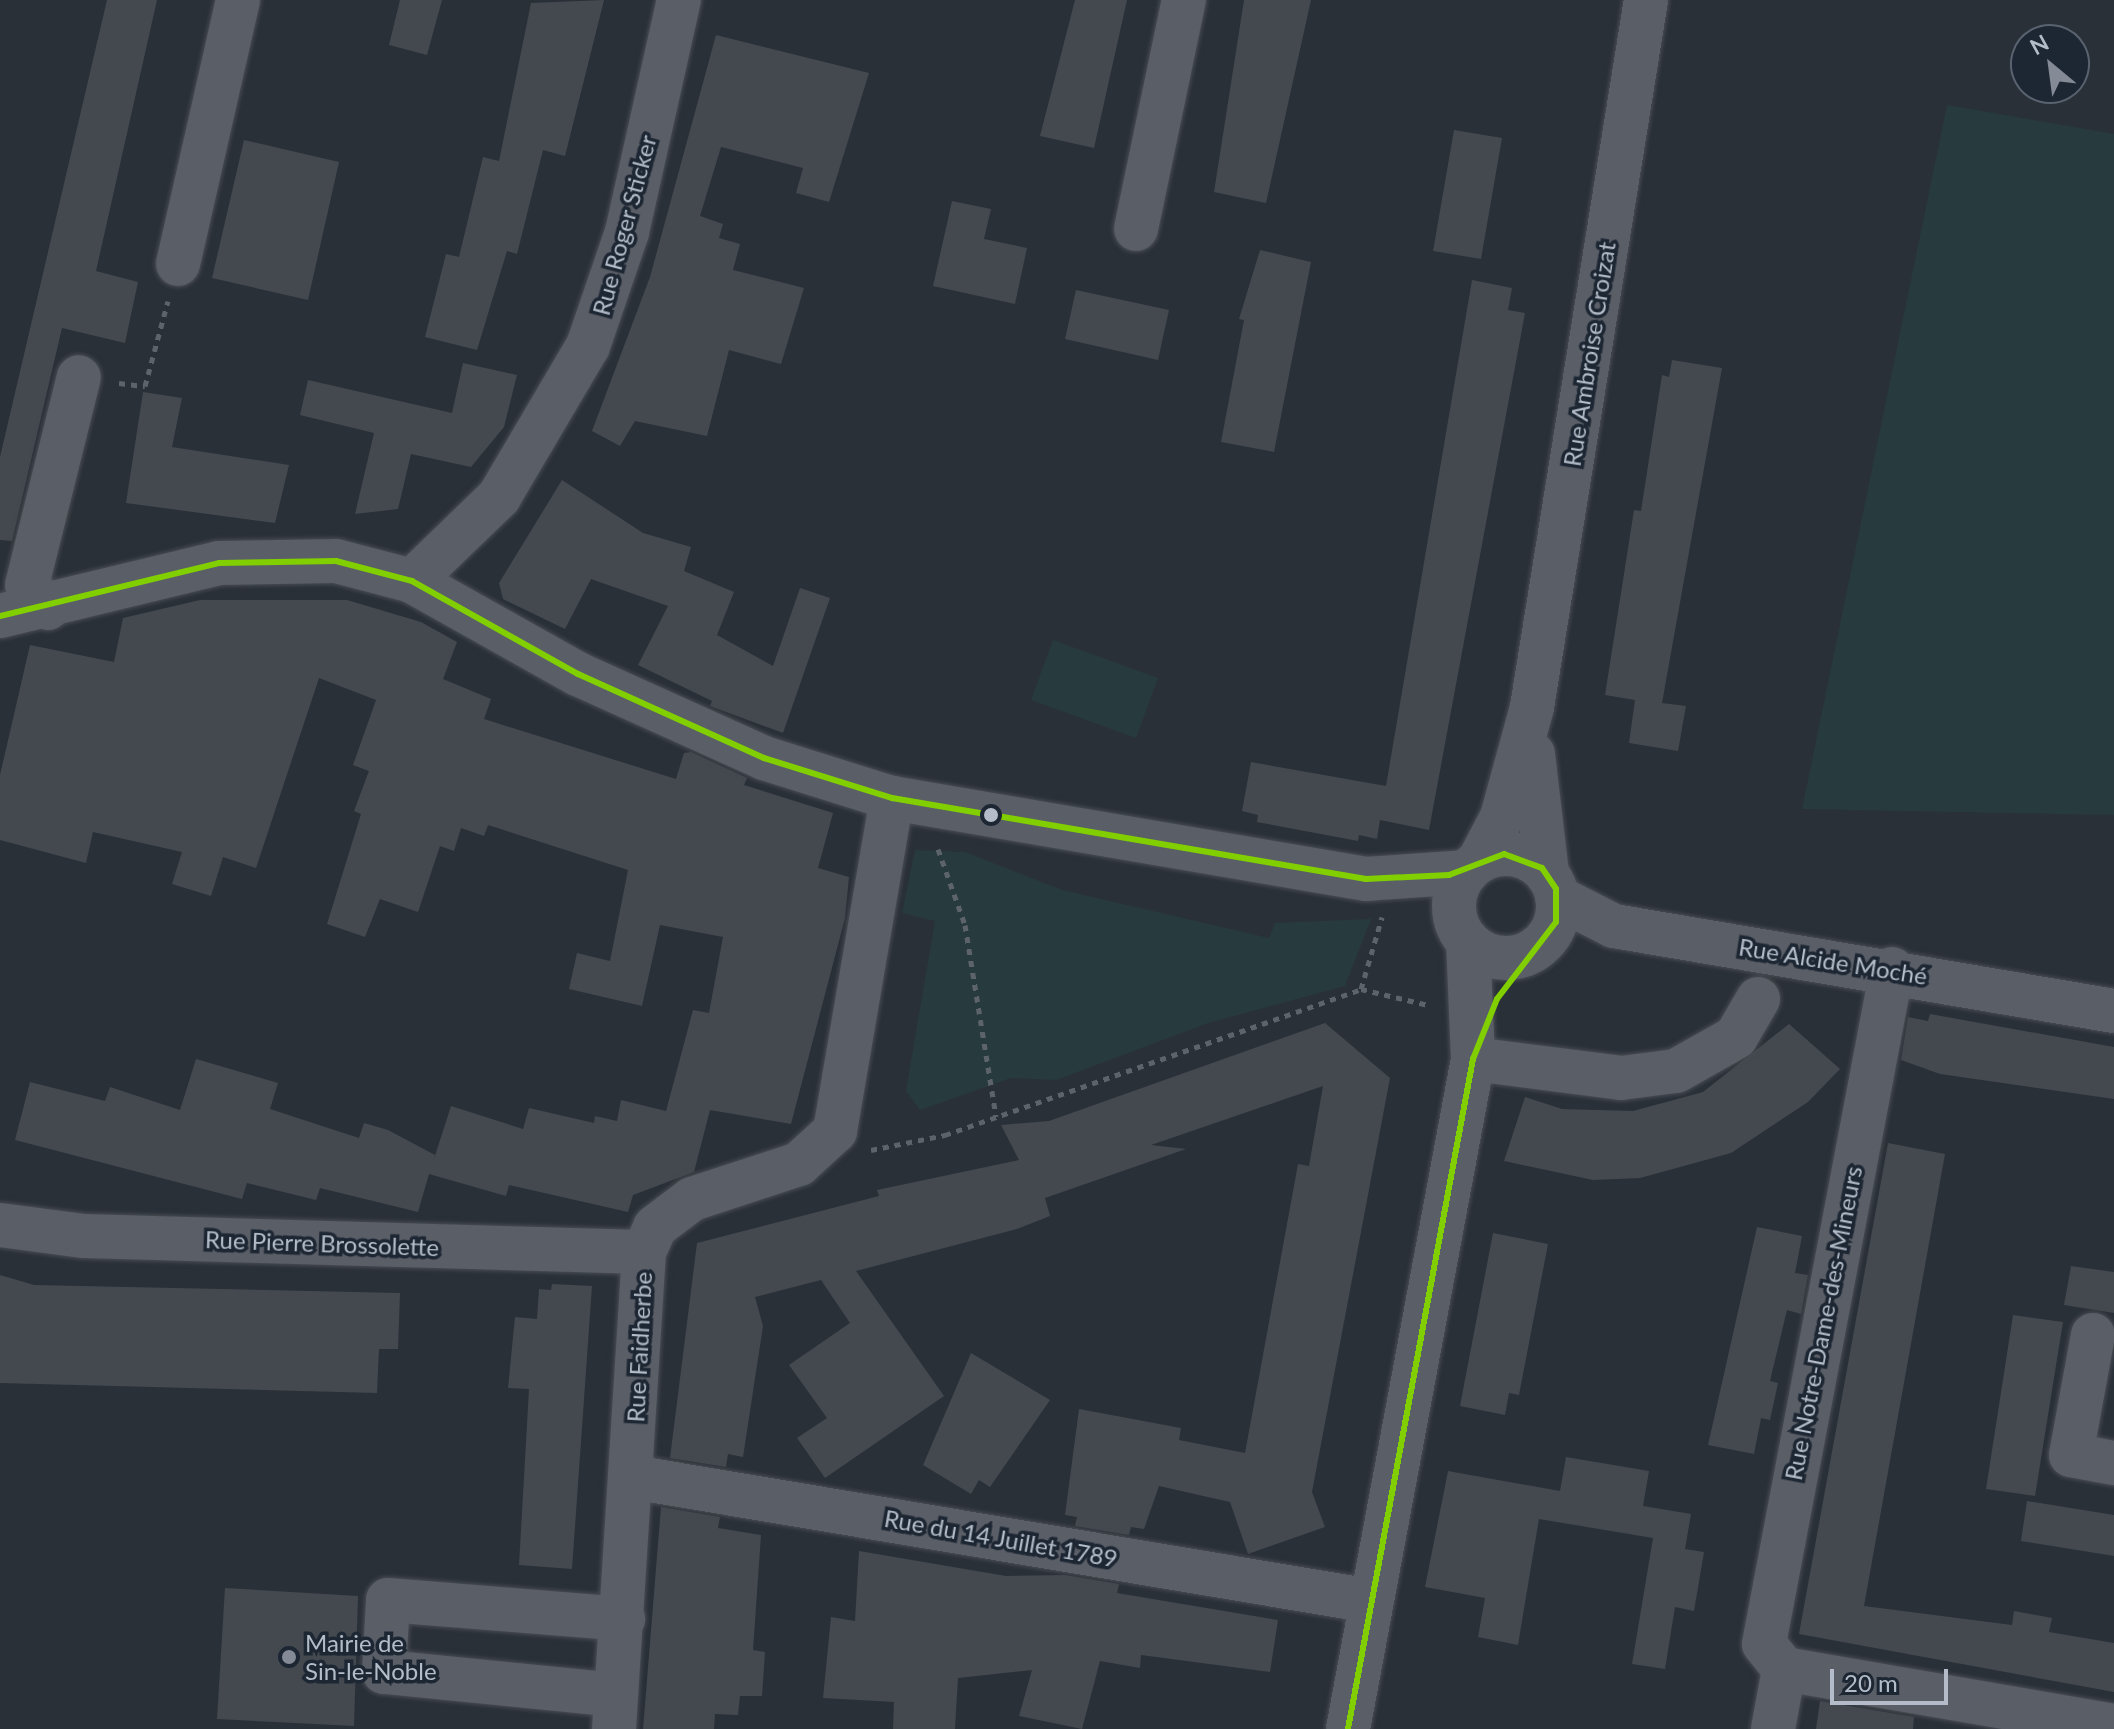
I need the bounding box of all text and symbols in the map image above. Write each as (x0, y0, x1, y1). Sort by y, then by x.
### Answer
north arrow (2010, 24, 2090, 104)
text: N (2025, 28, 2053, 60)
street label: Rue Roger Sticker (586, 131, 662, 319)
street label: Rue Ambroise Croizat (1557, 239, 1621, 469)
unlabelled marker (983, 807, 999, 823)
street label: Rue Alcide Moché (1736, 932, 1930, 990)
street label: Rue Notre-Dame-des-Mineurs (1778, 1163, 1868, 1483)
street label: Rue Pierre Brossolette (205, 1225, 439, 1261)
street label: Rue Faidherbe (621, 1271, 657, 1423)
street label: Rue du 14 Juillet 1789 (882, 1503, 1120, 1573)
place label: Mairie de Sin-le-Noble (305, 1629, 437, 1685)
marker: Mairie de Sin-le-Noble (280, 1648, 298, 1666)
scale bar (1834, 1653, 1952, 1703)
text: 20 m (1844, 1668, 1898, 1697)

